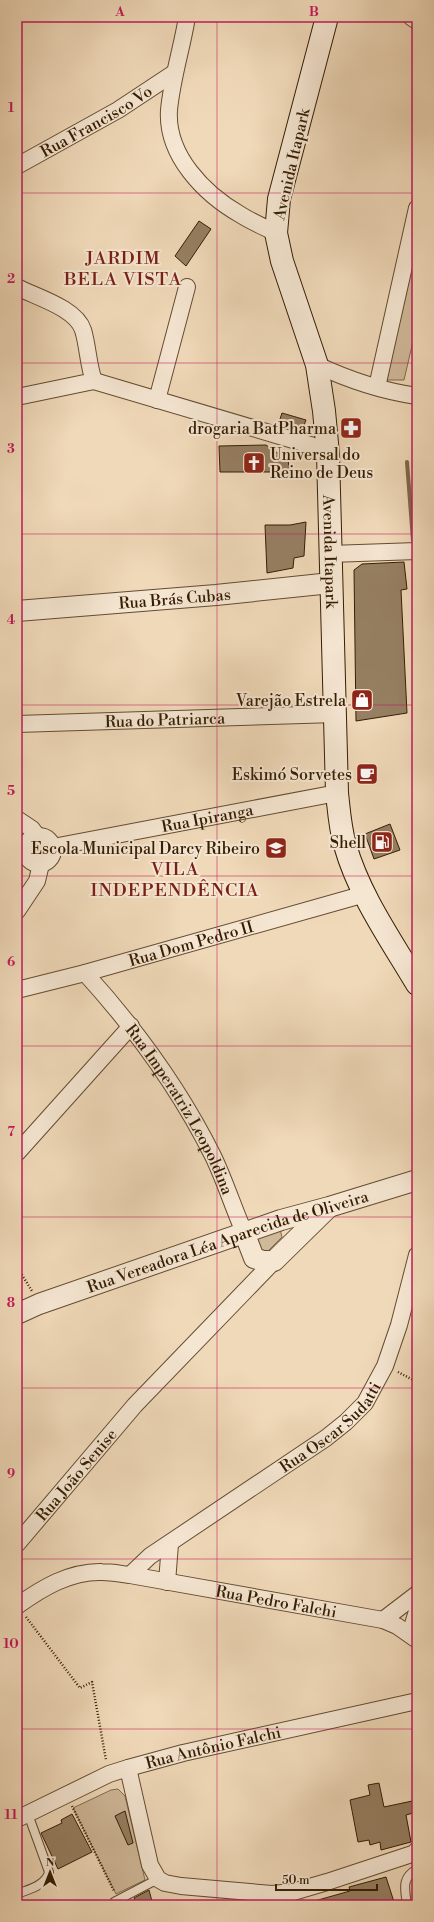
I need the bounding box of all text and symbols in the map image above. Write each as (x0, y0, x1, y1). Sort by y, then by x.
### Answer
text: A (114, 4, 125, 20)
text: B (309, 4, 319, 20)
street label: Rua Francisco Vo (37, 81, 156, 162)
text: 1 (8, 100, 15, 116)
street label: Avenida Itapark (269, 105, 315, 223)
district label: JARDIM BELA VISTA (63, 247, 182, 291)
text: 2 (7, 271, 15, 287)
pharmacy icon: drogaria BatPharma (338, 415, 364, 441)
place label: drogaria BatPharma (188, 419, 337, 439)
text: 3 (7, 441, 15, 457)
place label: Universal do Reino de Deus (270, 445, 373, 483)
church icon: Universal do Reino de Deus (241, 450, 267, 476)
street label: Avenida Itapark (318, 493, 341, 610)
street label: Rua Brás Cubas (118, 585, 232, 614)
text: 4 (7, 612, 16, 628)
shop icon: Varejão Estrela (349, 687, 375, 713)
place label: Varejão Estrela (235, 691, 347, 711)
street label: Rua do Patriarca (104, 708, 226, 732)
cafe icon: Eskimó Sorvetes (354, 761, 380, 787)
place label: Eskimó Sorvetes (232, 765, 352, 785)
text: 5 (7, 783, 15, 799)
street label: Rua Ipiranga (160, 800, 256, 837)
fuel station icon: Shell (369, 829, 395, 855)
place label: Shell (330, 833, 366, 853)
school or university icon: Escola Municipal Darcy Ribeiro (263, 835, 289, 861)
place label: Escola Municipal Darcy Ribeiro (31, 839, 260, 859)
district label: VILA INDEPENDÊNCIA (91, 858, 259, 902)
street label: Rua Dom Pedro II (126, 917, 256, 971)
text: 6 (7, 954, 15, 970)
street label: Rua Imperatriz Leopoldina (121, 1020, 238, 1199)
text: 7 (7, 1124, 15, 1140)
street label: Rua Vereadora Léa Aparecida de Oliveira (84, 1186, 372, 1298)
text: 8 (7, 1295, 15, 1311)
street label: Rua Oscar Sudatti (276, 1379, 386, 1477)
street label: Rua João Senise (32, 1425, 122, 1526)
text: 9 (7, 1466, 15, 1482)
street label: Rua Pedro Falchi (214, 1581, 338, 1623)
text: 10 (3, 1636, 19, 1652)
street label: Rua Antônio Falchi (143, 1723, 283, 1774)
text: 11 (5, 1807, 18, 1823)
north arrow (30, 1852, 70, 1892)
text: N (46, 1856, 55, 1870)
scale bar (276, 1866, 377, 1892)
text: 50 m (282, 1873, 310, 1888)

